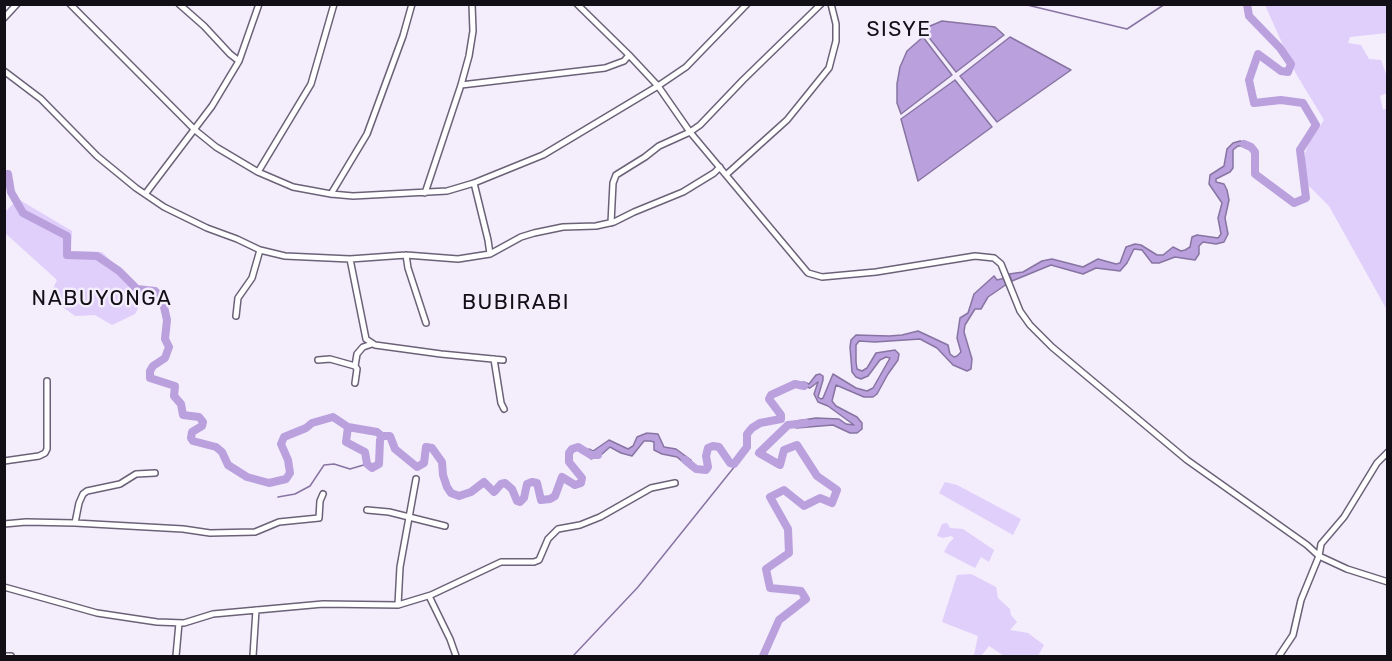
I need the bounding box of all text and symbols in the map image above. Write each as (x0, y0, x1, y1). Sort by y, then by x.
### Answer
district label: SISYE (866, 17, 932, 43)
district label: NABUYONGA (32, 286, 172, 312)
district label: BUBIRABI (462, 290, 570, 316)

